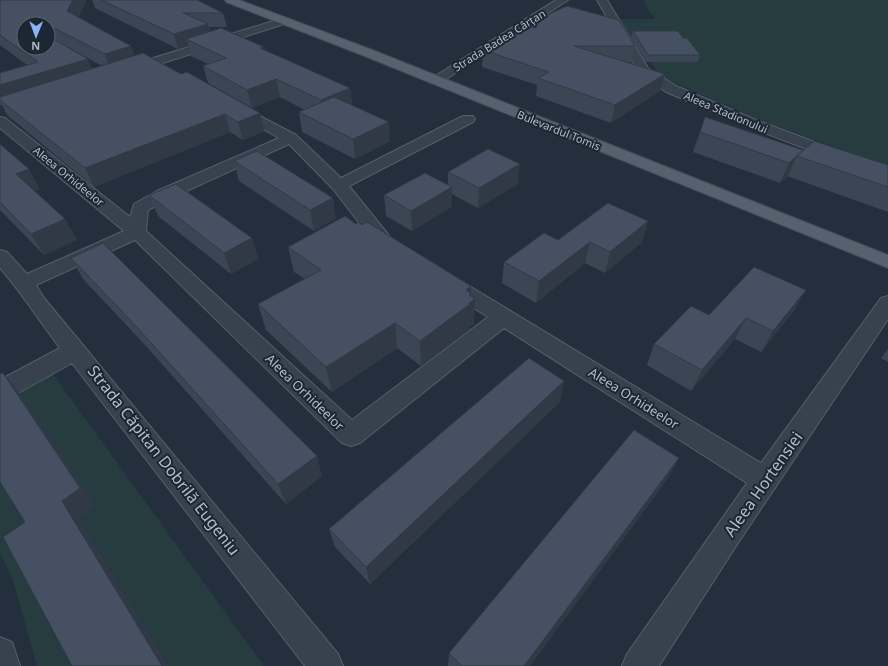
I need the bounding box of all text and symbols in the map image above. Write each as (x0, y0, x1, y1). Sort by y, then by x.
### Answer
street label: Strada Badea Cârțan (450, 5, 548, 75)
north arrow (16, 16, 56, 56)
text: N (31, 39, 40, 54)
street label: Aleea Stadionului (682, 88, 770, 136)
street label: Bulevardul Tomis (515, 106, 603, 154)
street label: Aleea Orhideelor (30, 143, 108, 210)
street label: Aleea Orhideelor (262, 350, 349, 435)
street label: Strada Căpitan Dobrilă Eugeniu (83, 360, 245, 560)
street label: Aleea Orhideelor (585, 363, 683, 433)
street label: Aleea Hortensiei (719, 427, 807, 541)

